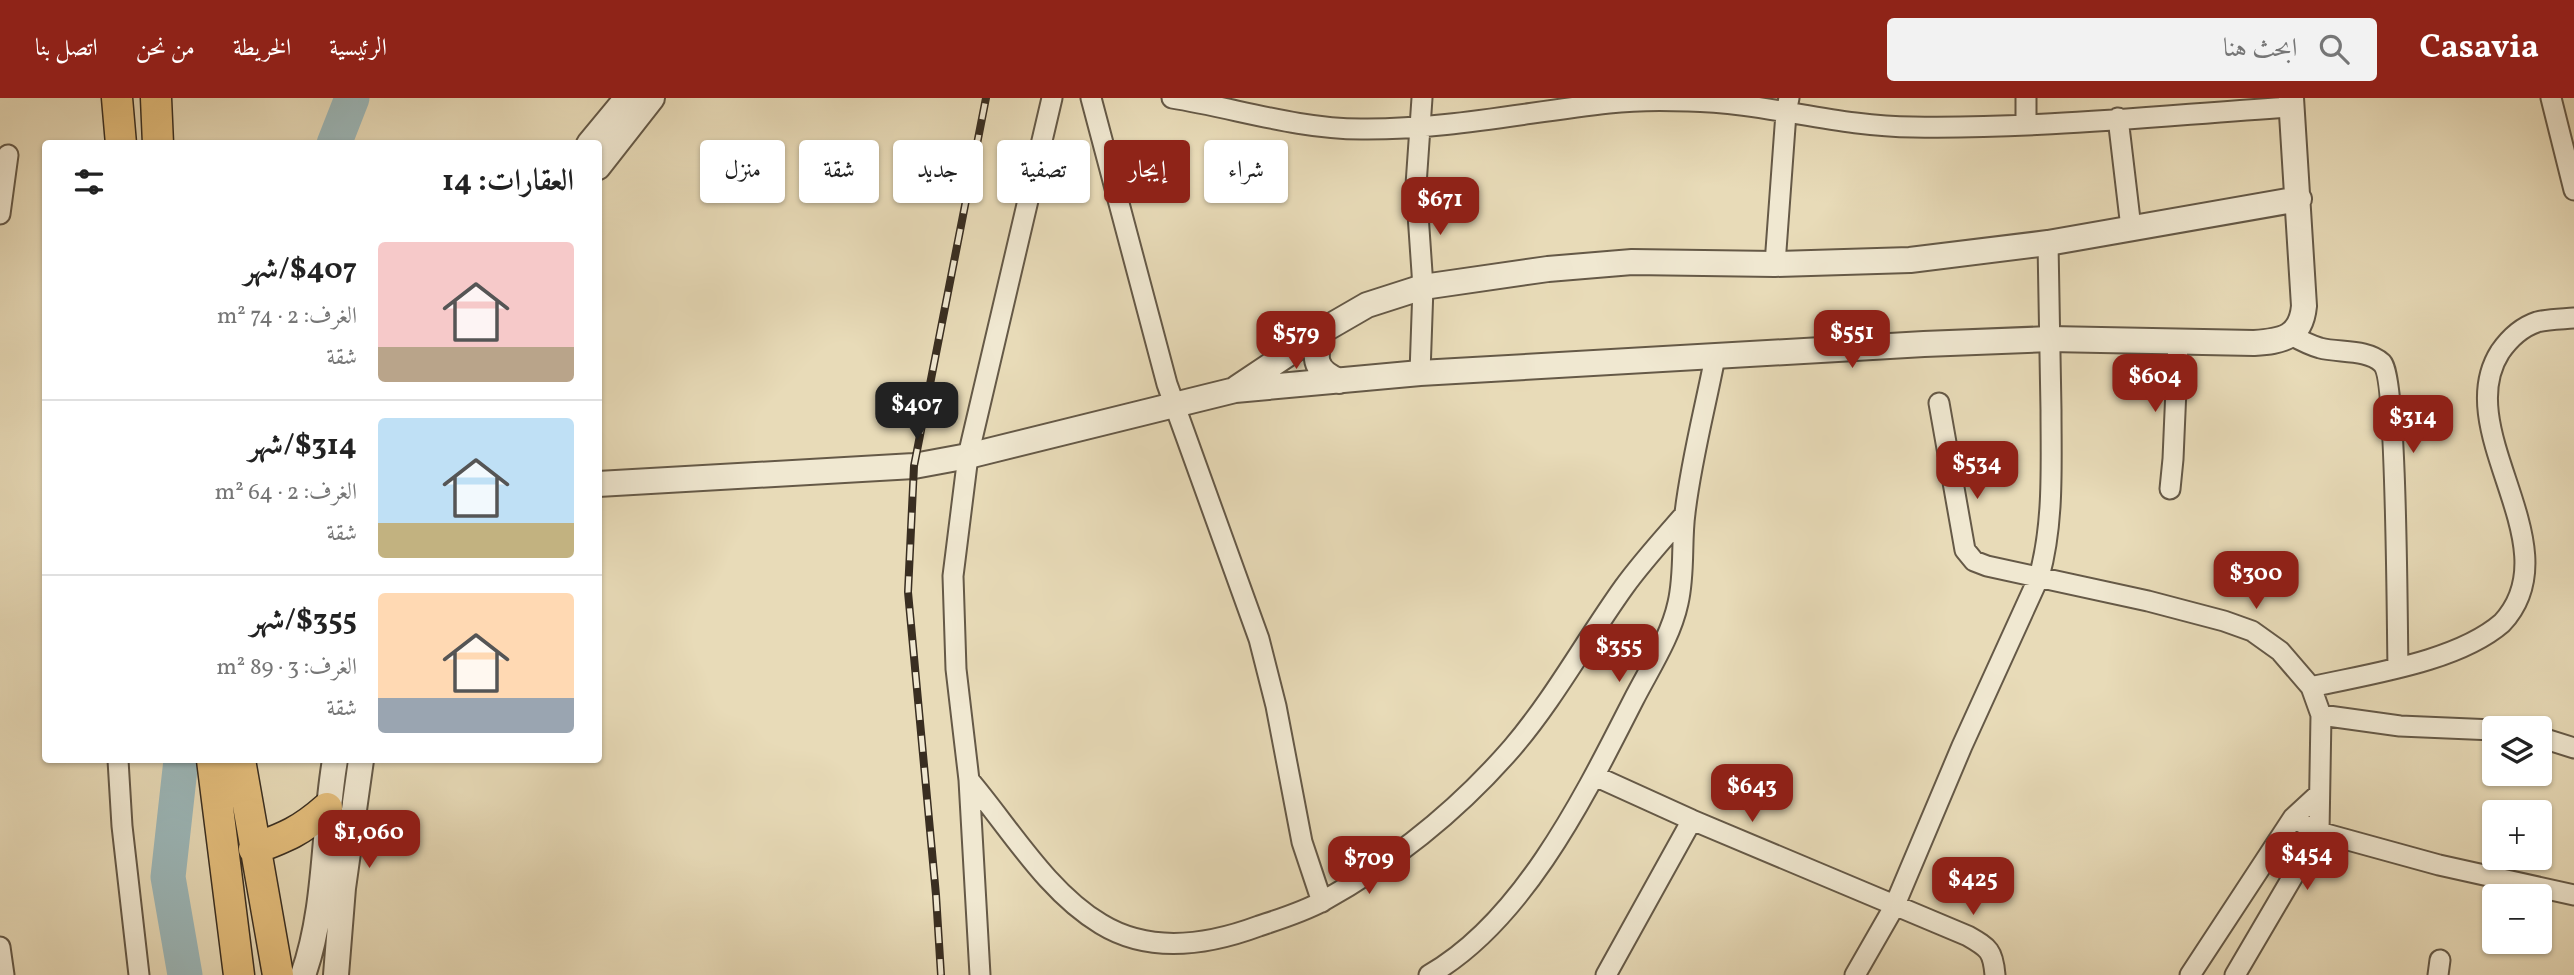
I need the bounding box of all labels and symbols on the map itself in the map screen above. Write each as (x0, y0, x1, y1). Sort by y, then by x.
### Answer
pin: $671 (1399, 178, 1481, 237)
pin: $551 (1811, 310, 1893, 370)
pin: $579 (1255, 312, 1337, 371)
pin: $604 (2114, 354, 2196, 414)
pin: $407 (876, 382, 958, 442)
pin: $314 (2372, 396, 2454, 455)
pin: $534 (1936, 442, 2018, 501)
pin: $300 (2215, 552, 2297, 611)
pin: $355 (1578, 624, 1660, 684)
pin: $643 (1711, 764, 1793, 824)
pin: $1,060 (312, 810, 426, 870)
pin: $454 (2266, 832, 2348, 892)
pin: $709 (1328, 836, 1410, 896)
pin: $425 (1932, 858, 2014, 917)

